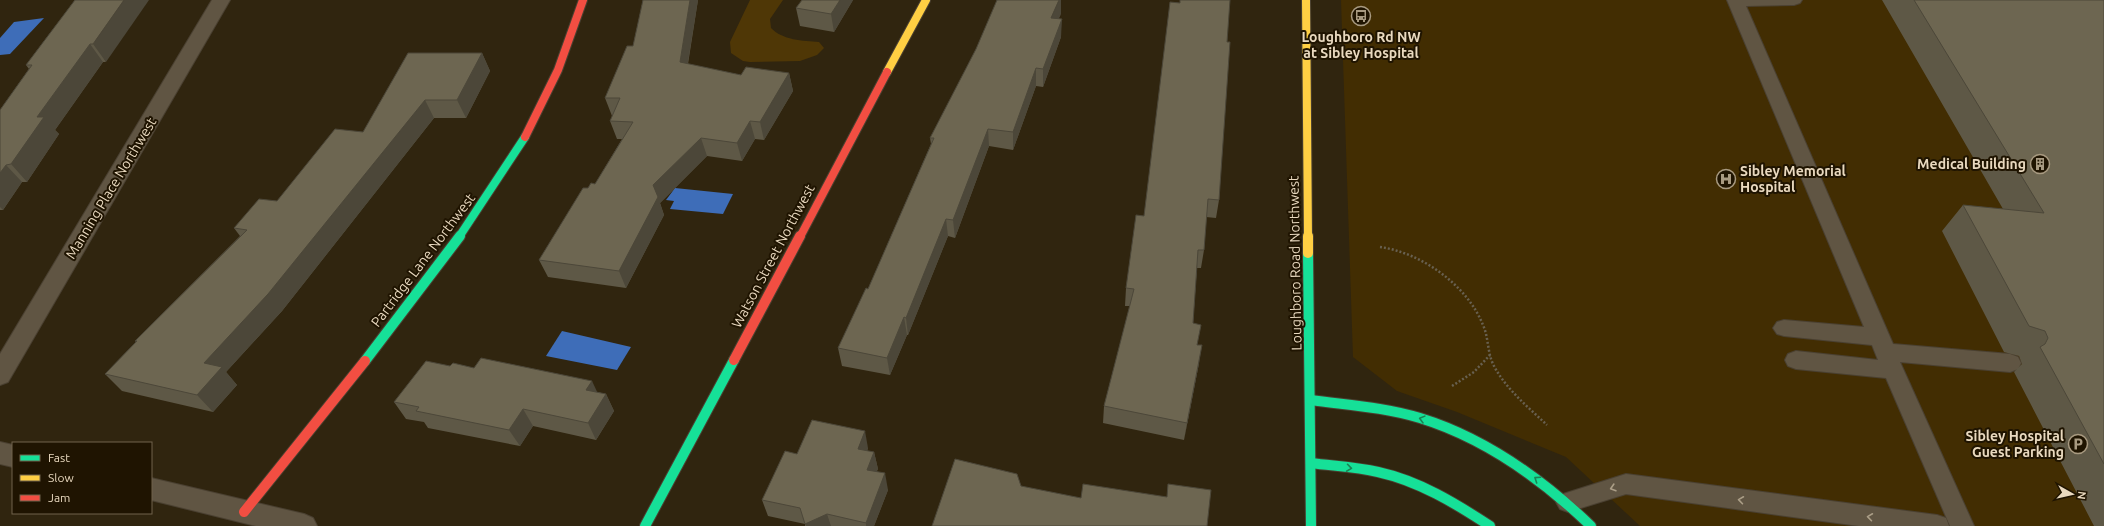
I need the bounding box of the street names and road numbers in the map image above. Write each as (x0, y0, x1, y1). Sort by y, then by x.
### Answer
street label: Manning Place Northwest (62, 114, 160, 261)
street label: Loughboro Road Northwest (1285, 175, 1305, 351)
street label: Watson Street Northwest (728, 181, 818, 331)
street label: Partridge Lane Northwest (368, 190, 479, 330)

